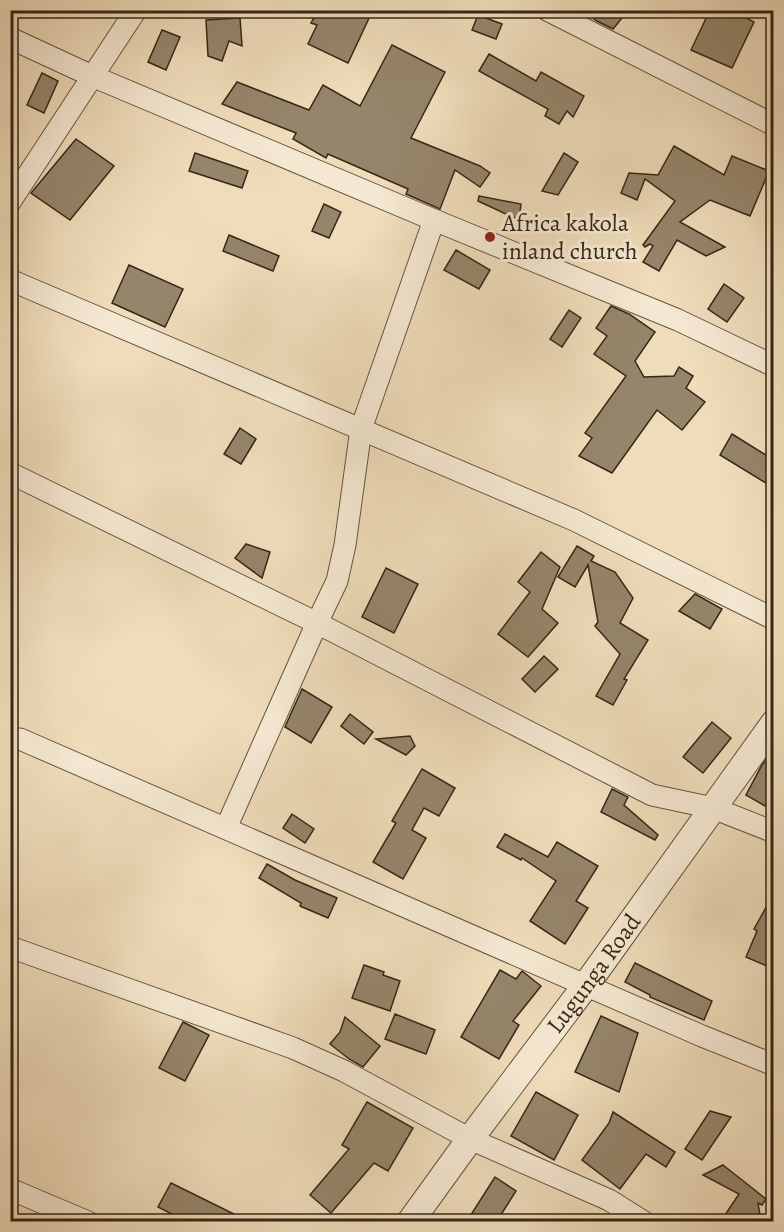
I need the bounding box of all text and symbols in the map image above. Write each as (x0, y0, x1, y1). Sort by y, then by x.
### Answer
place label: Africa kakola inland church (501, 207, 638, 267)
marker: Africa kakola inland church (483, 230, 497, 244)
street label: Lugunga Road (539, 907, 648, 1040)

